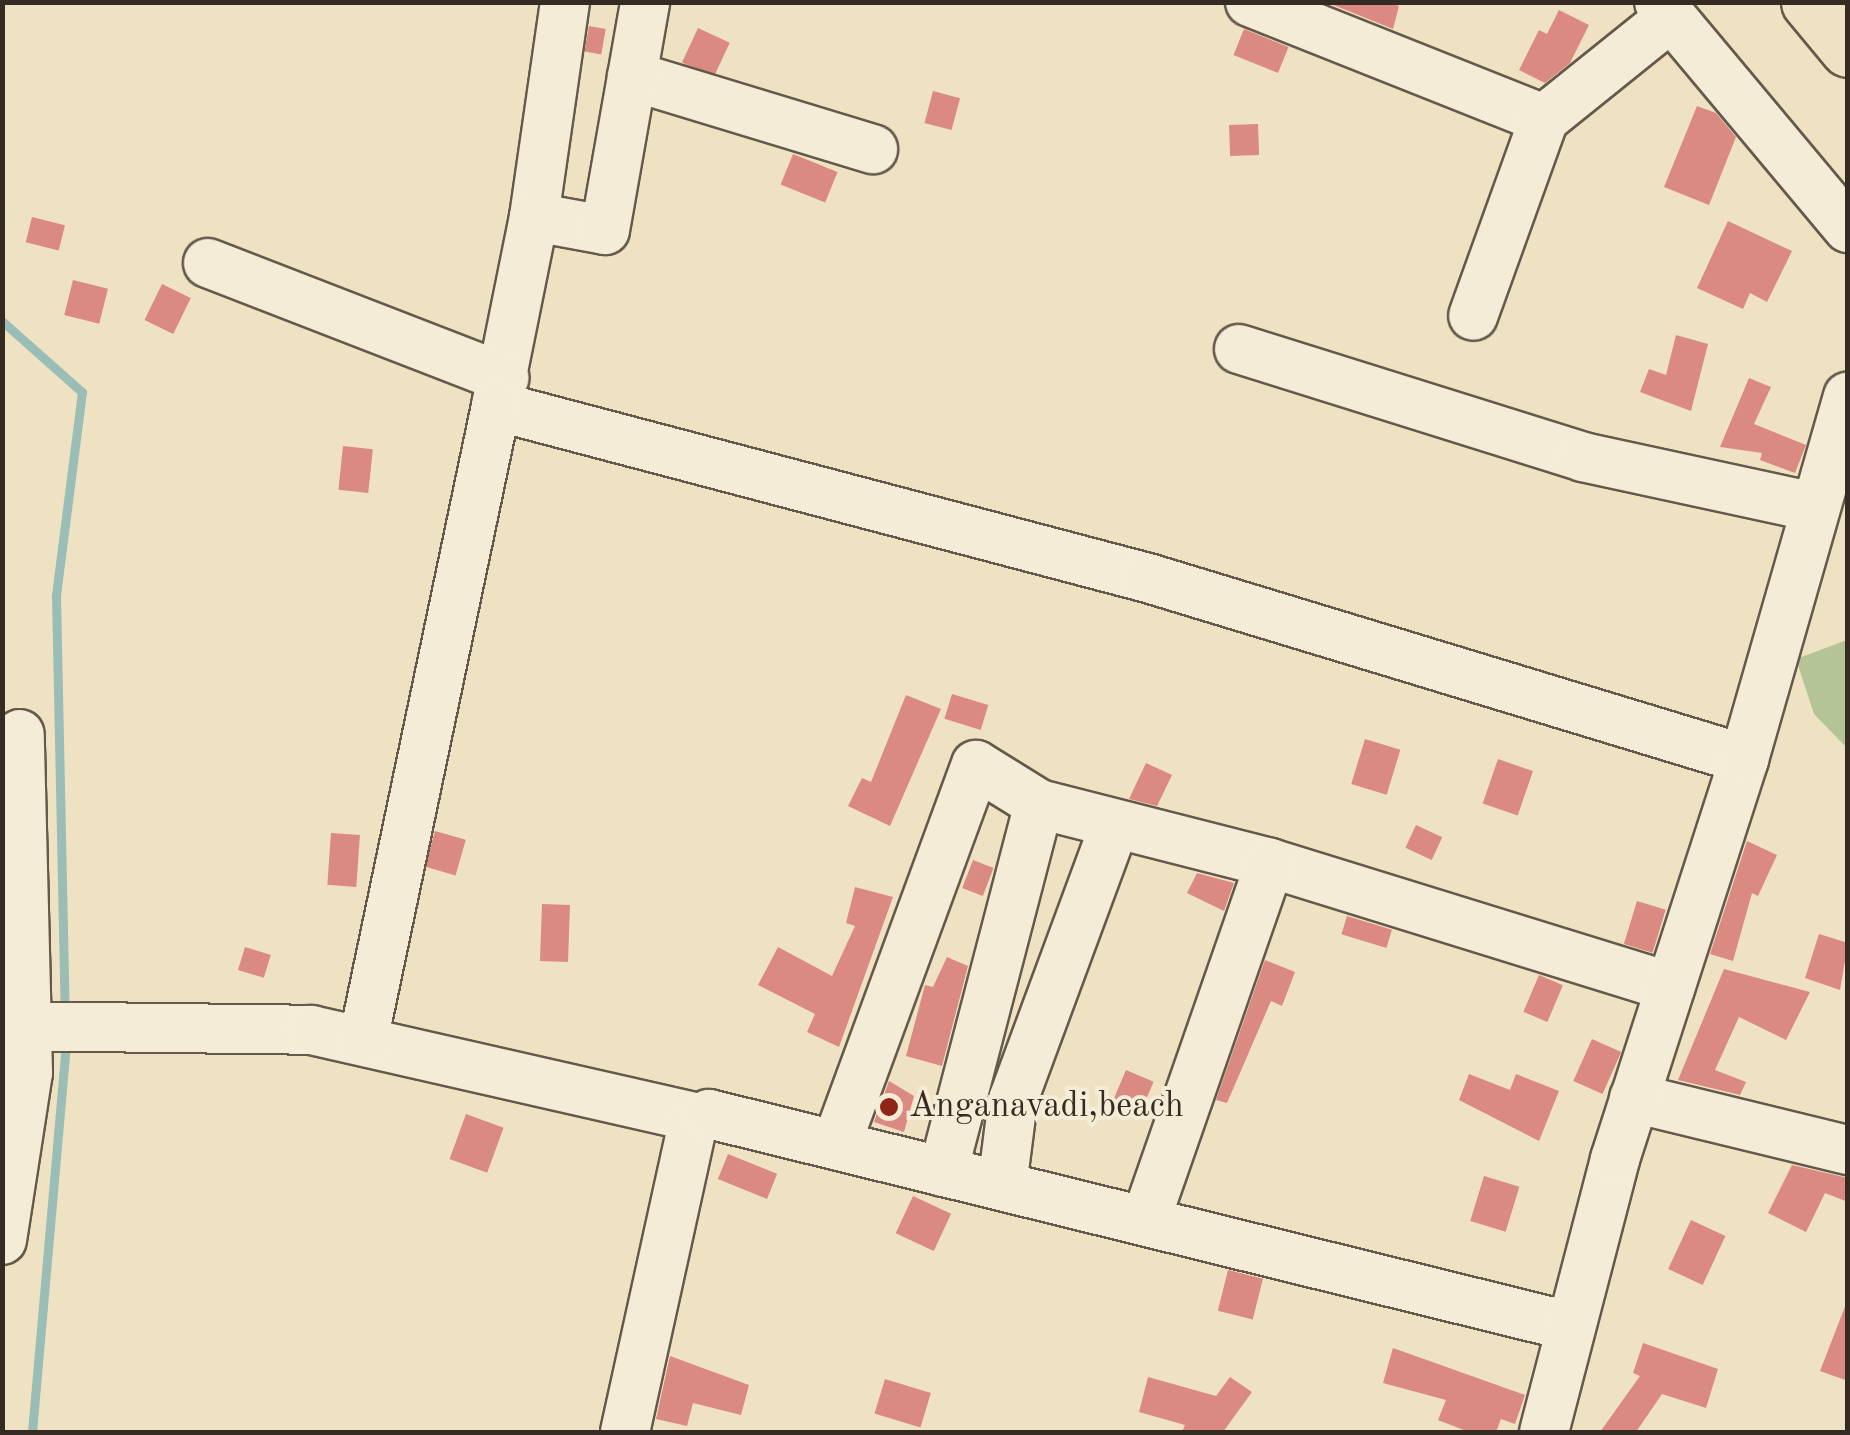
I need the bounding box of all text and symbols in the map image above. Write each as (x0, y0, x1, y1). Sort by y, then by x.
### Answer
place label: Anganavadi,beach (909, 1086, 1184, 1128)
marker: Anganavadi,beach (878, 1096, 900, 1118)

